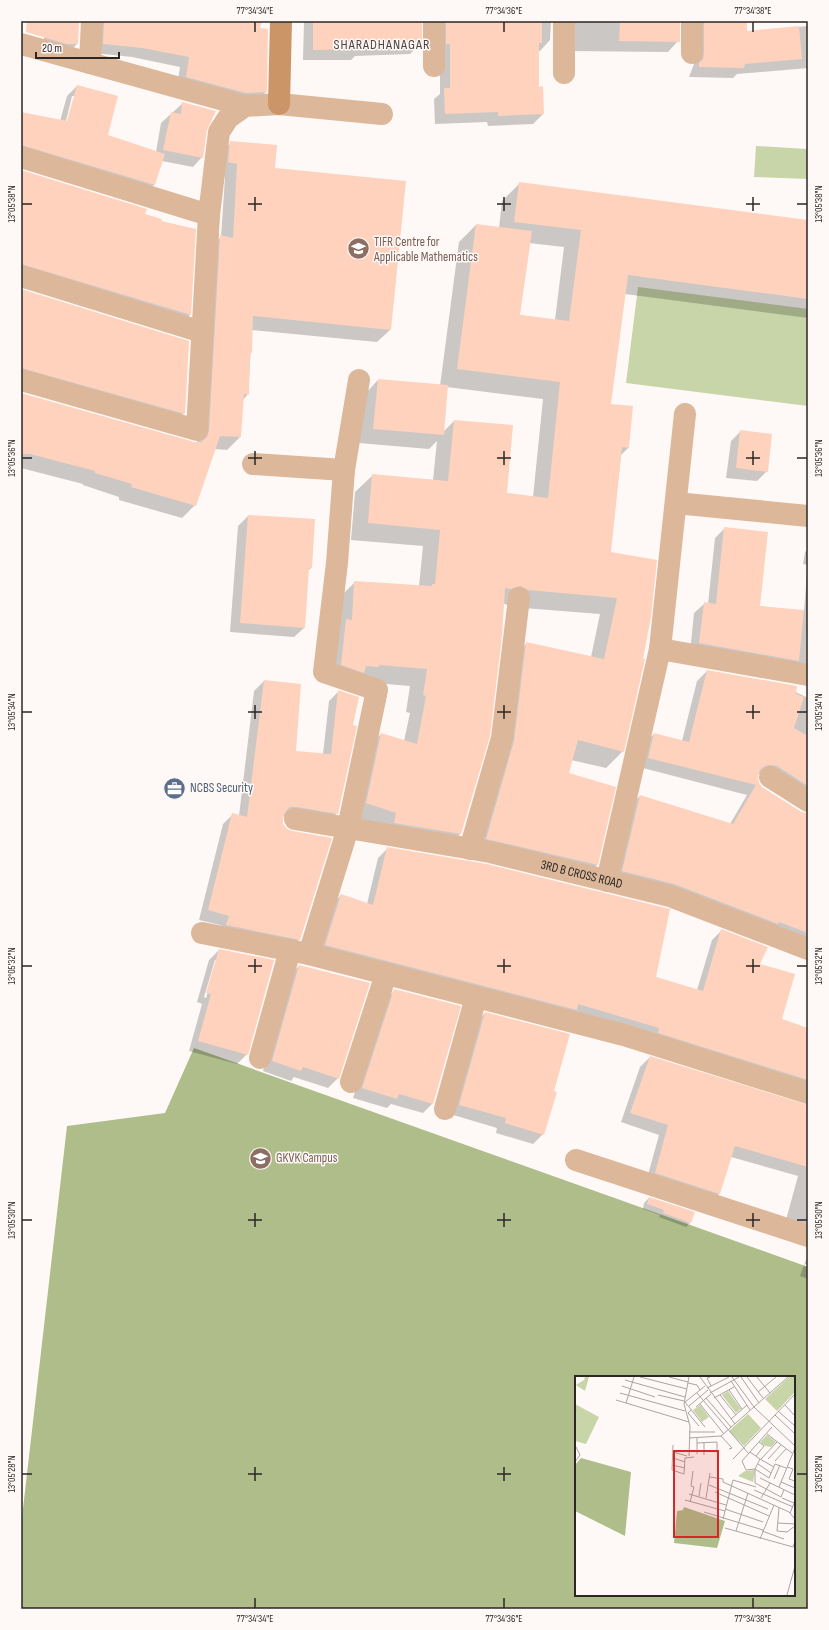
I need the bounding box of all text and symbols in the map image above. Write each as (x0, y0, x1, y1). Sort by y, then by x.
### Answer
text: 77°34'34"E (237, 5, 273, 17)
text: 77°34'36"E (486, 5, 522, 17)
text: 77°34'38"E (735, 5, 771, 17)
scale bar (36, 34, 119, 60)
district label: SHARADHANAGAR (334, 36, 430, 53)
text: 20 m (42, 41, 62, 56)
text: 13°05'38"N (6, 185, 18, 223)
text: 13°05'38"N (813, 185, 825, 223)
place label: TIFR Centre for Applicable Mathematics (373, 234, 478, 265)
school or university icon: TIFR Centre for Applicable Mathematics (346, 236, 372, 262)
text: 13°05'36"N (6, 439, 18, 477)
text: 13°05'36"N (813, 439, 825, 477)
text: 13°05'34"N (6, 693, 18, 731)
text: 13°05'34"N (813, 693, 825, 731)
office icon: NCBS Security (162, 775, 188, 801)
place label: NCBS Security (190, 780, 253, 796)
street label: 3RD B CROSS ROAD (539, 857, 624, 892)
text: 13°05'32"N (6, 947, 18, 985)
text: 13°05'32"N (813, 947, 825, 985)
school or university icon: GKVK Campus (248, 1145, 274, 1171)
place label: GKVK Campus (276, 1150, 338, 1166)
text: 13°05'30"N (6, 1201, 18, 1239)
text: 13°05'30"N (813, 1201, 825, 1239)
inset map (575, 1376, 795, 1596)
text: 13°05'28"N (6, 1455, 18, 1493)
text: 13°05'28"N (813, 1455, 825, 1493)
text: 77°34'34"E (237, 1613, 273, 1625)
text: 77°34'36"E (486, 1613, 522, 1625)
text: 77°34'38"E (735, 1613, 771, 1625)

